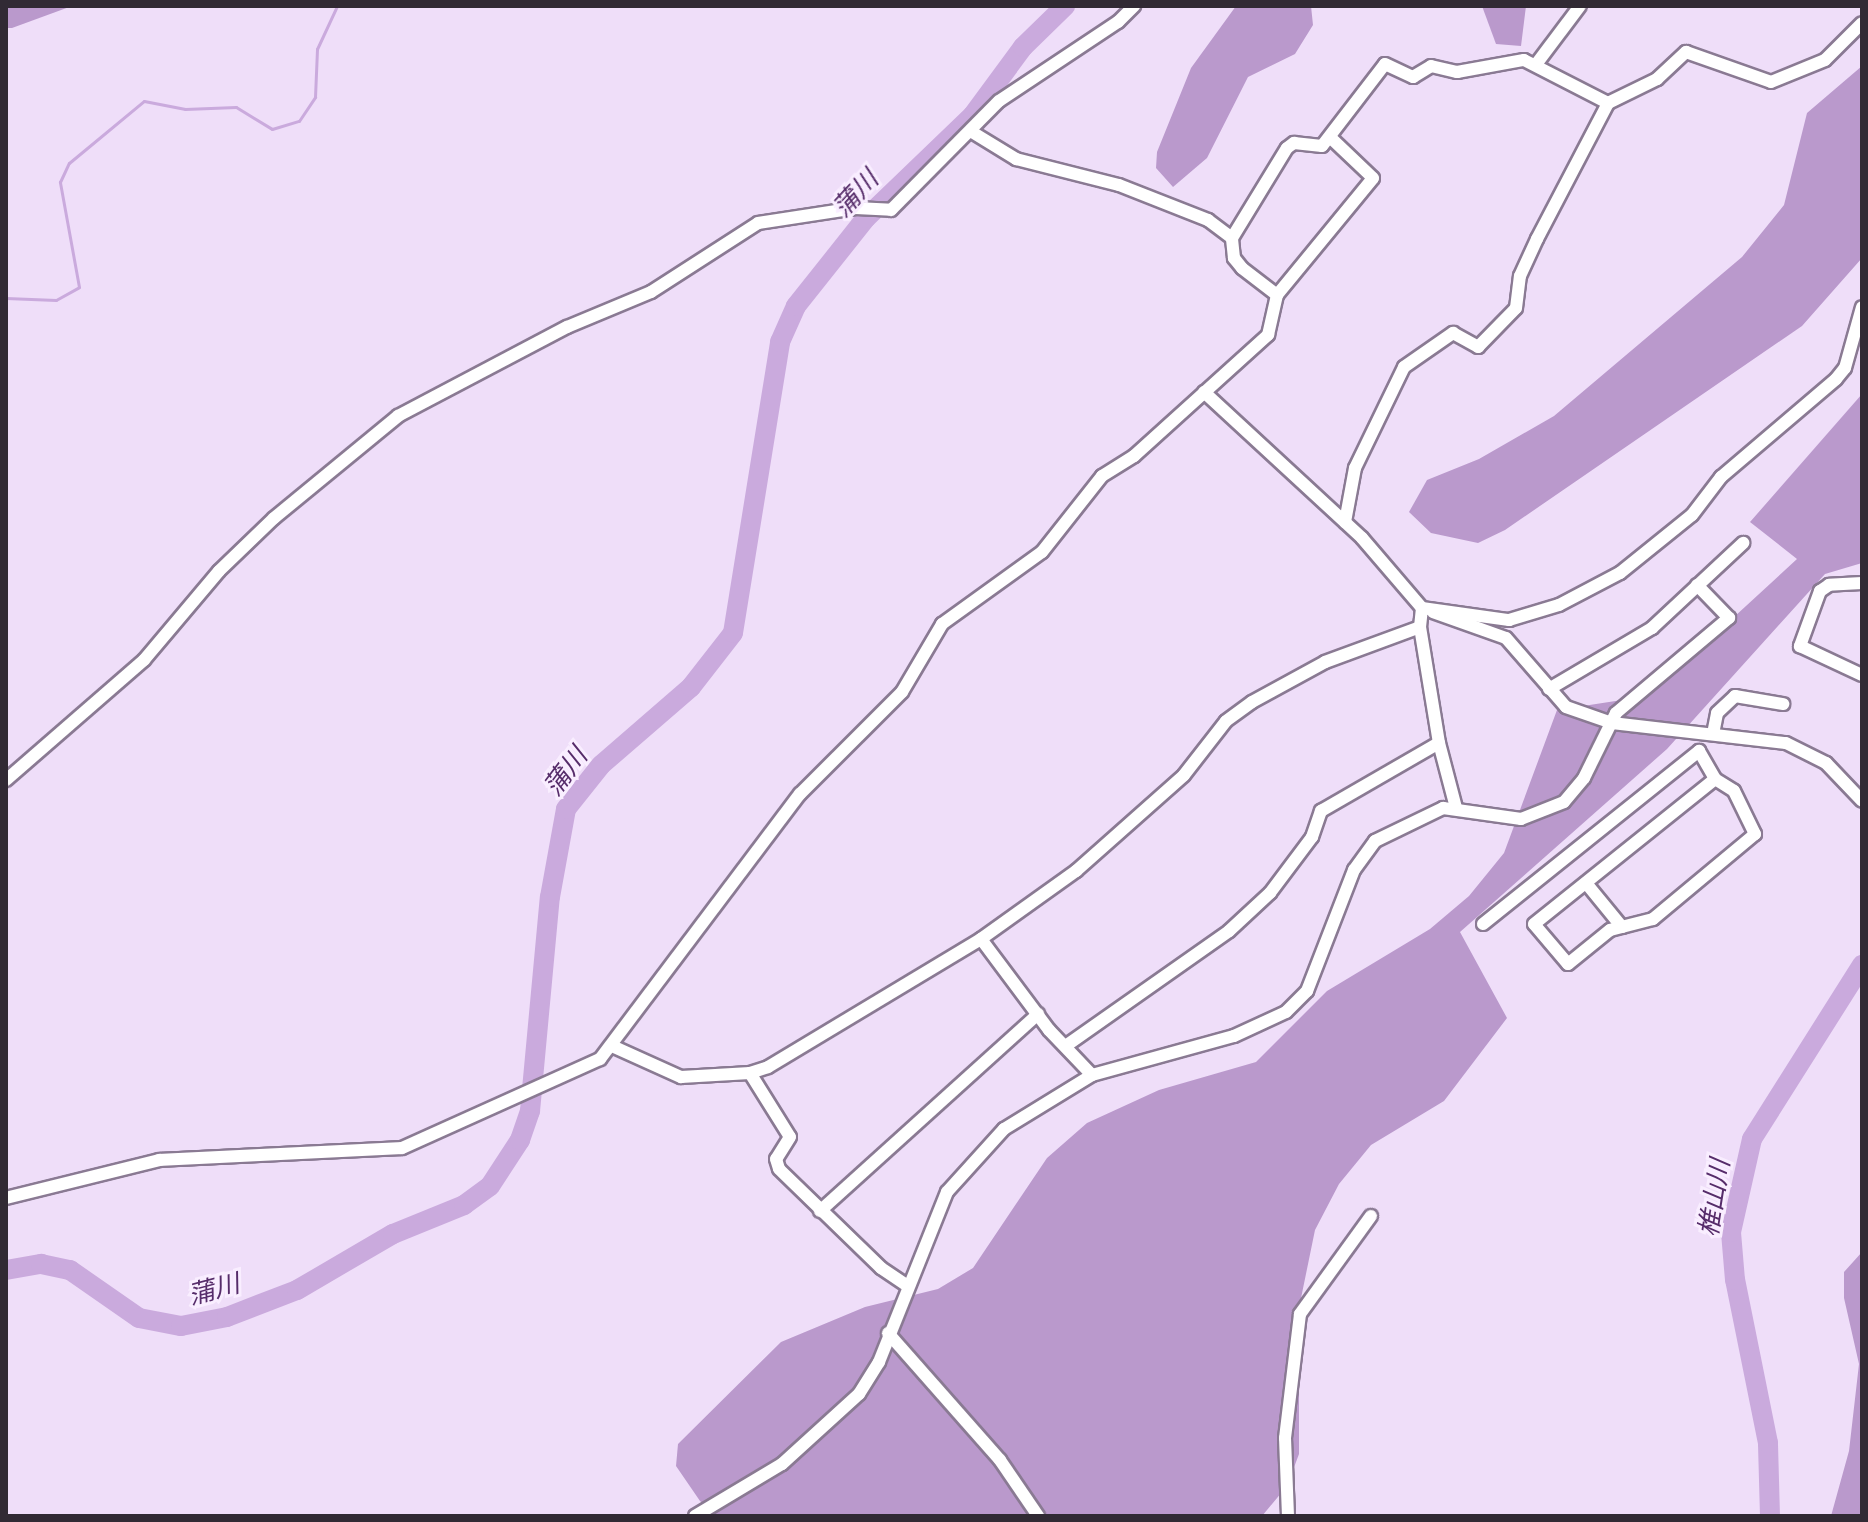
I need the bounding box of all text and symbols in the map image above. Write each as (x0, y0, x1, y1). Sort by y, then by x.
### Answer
water label: 蒲川 (827, 164, 885, 224)
water label: 蒲川 (538, 742, 594, 802)
water label: 椎山川 (1693, 1157, 1737, 1239)
water label: 蒲川 (185, 1268, 243, 1312)

